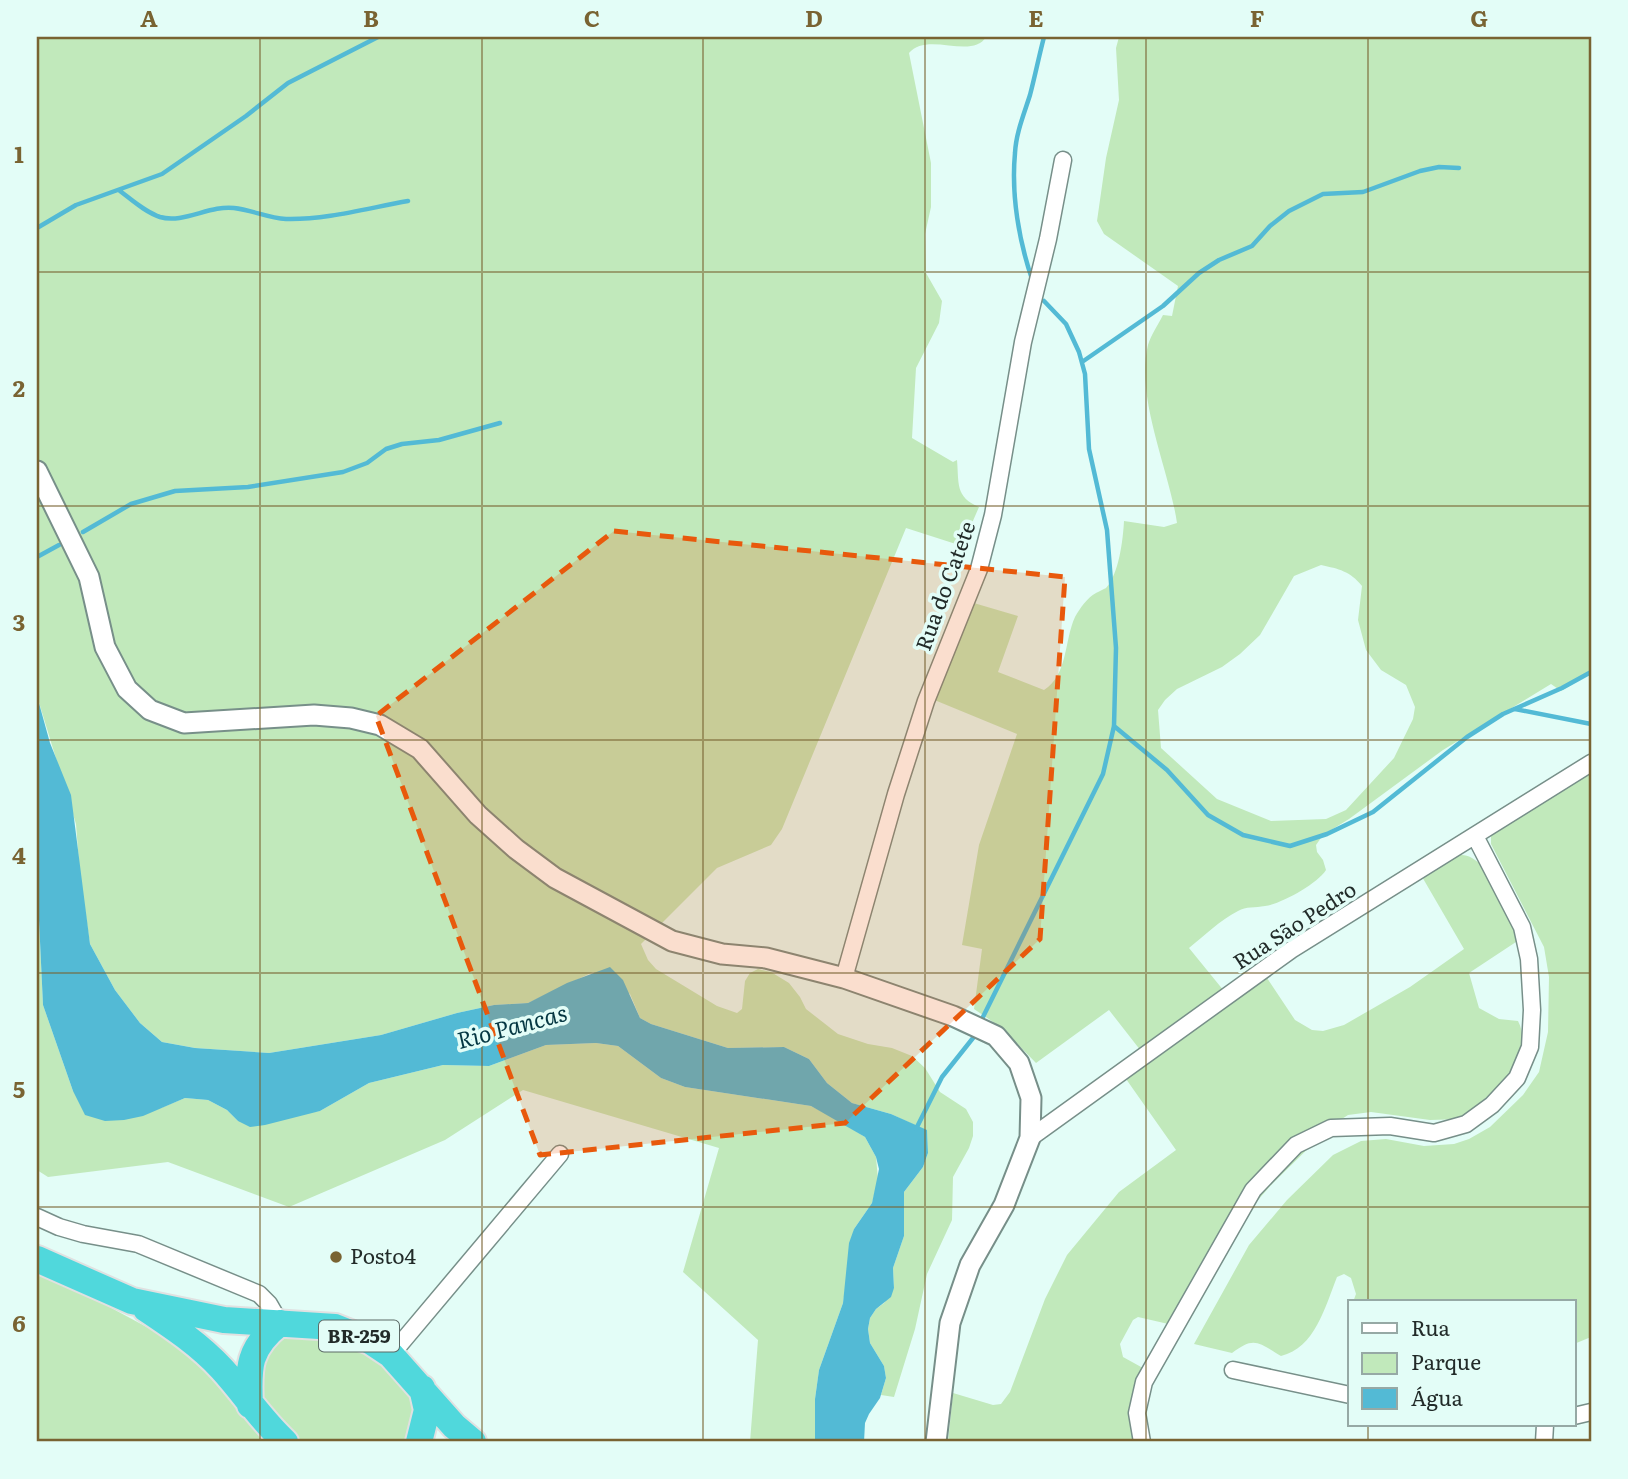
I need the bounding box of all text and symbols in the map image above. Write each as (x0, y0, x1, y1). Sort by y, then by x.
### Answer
text: A (140, 0, 158, 34)
text: B (363, 0, 379, 34)
text: C (584, 0, 600, 34)
text: D (805, 0, 823, 34)
text: E (1028, 0, 1044, 34)
text: F (1250, 0, 1265, 34)
text: G (1470, 0, 1488, 34)
text: 1 (14, 136, 24, 170)
text: 2 (13, 370, 25, 404)
street label: Rua do Catete (906, 516, 981, 654)
text: 3 (13, 604, 25, 638)
text: 4 (12, 837, 26, 871)
street label: Rua São Pedro (1226, 872, 1361, 975)
water label: Rio Pancas (452, 994, 571, 1056)
text: 5 (13, 1071, 25, 1105)
place label: Posto4 (350, 1239, 417, 1270)
marker: Posto4 (328, 1249, 344, 1265)
legend (1348, 1300, 1576, 1426)
text: 6 (12, 1305, 26, 1339)
text: Rua (1411, 1311, 1451, 1342)
road number: BR-259 (319, 1320, 399, 1352)
text: Parque (1411, 1345, 1481, 1376)
text: Água (1411, 1381, 1463, 1412)

